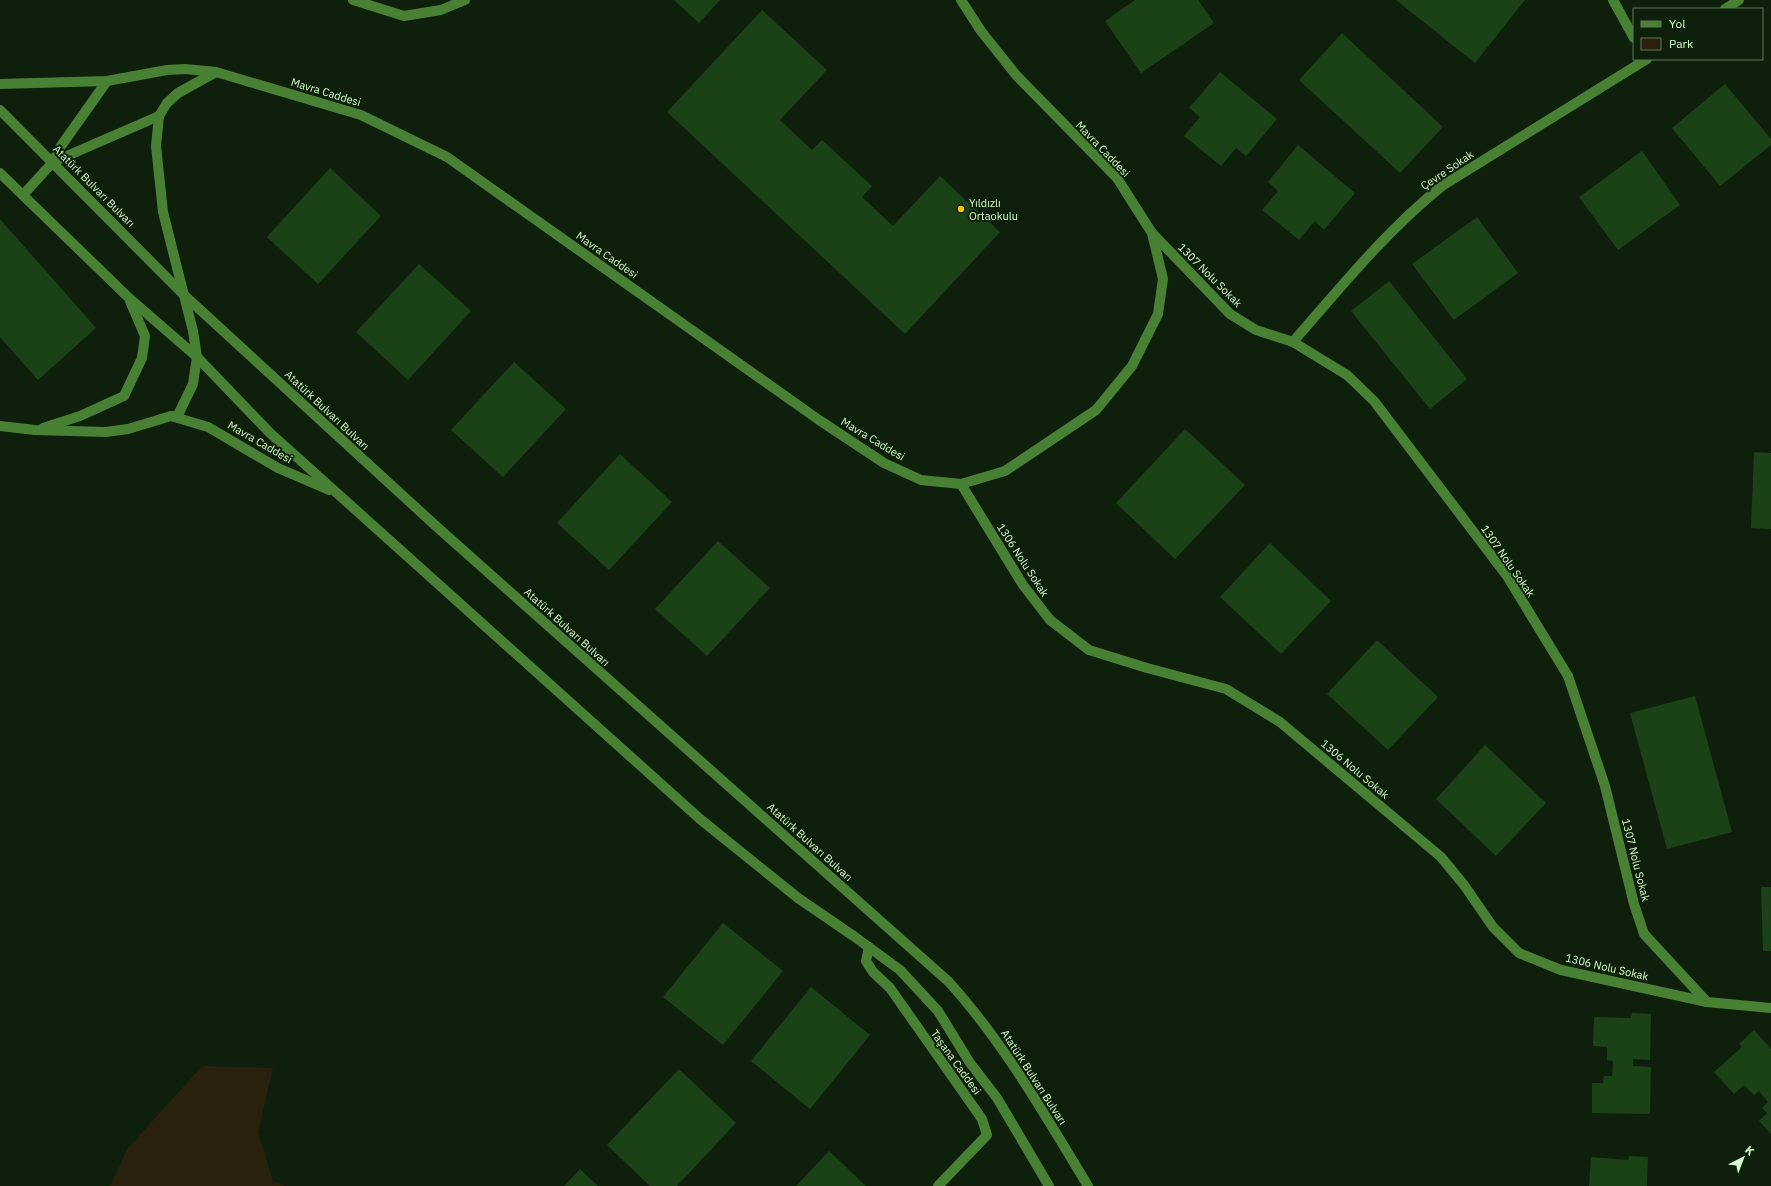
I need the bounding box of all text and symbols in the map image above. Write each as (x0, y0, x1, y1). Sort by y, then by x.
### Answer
legend (1633, 8, 1763, 60)
text: Yol (1669, 16, 1686, 31)
text: Park (1669, 36, 1694, 51)
street label: Mavra Caddesi (289, 75, 363, 109)
street label: Mavra Caddesi (1073, 118, 1133, 180)
street label: Atatürk Bulvarı Bulvarı (50, 142, 138, 230)
street label: Çevre Sokak (1418, 147, 1476, 193)
place label: Yıldızlı Ortaokulu (969, 196, 1018, 223)
marker: Yıldızlı Ortaokulu (956, 204, 966, 214)
street label: Mavra Caddesi (573, 229, 641, 281)
street label: 1307 Nolu Sokak (1175, 240, 1245, 310)
street label: Atatürk Bulvarı Bulvarı (282, 367, 372, 453)
street label: Mavra Caddesi (838, 414, 908, 464)
street label: Mavra Caddesi (225, 418, 295, 466)
street label: 1306 Nolu Sokak (994, 521, 1052, 600)
street label: 1307 Nolu Sokak (1478, 522, 1538, 600)
street label: Atatürk Bulvarı Bulvarı (521, 585, 613, 669)
street label: 1306 Nolu Sokak (1318, 736, 1392, 802)
street label: Atatürk Bulvarı Bulvarı (764, 800, 856, 884)
street label: 1307 Nolu Sokak (1619, 817, 1653, 903)
street label: 1306 Nolu Sokak (1564, 951, 1650, 983)
street label: Taşana Caddesi (928, 1027, 984, 1097)
street label: Atatürk Bulvarı Bulvarı (998, 1027, 1070, 1127)
north arrow (1723, 1138, 1763, 1178)
text: K (1742, 1143, 1757, 1159)

